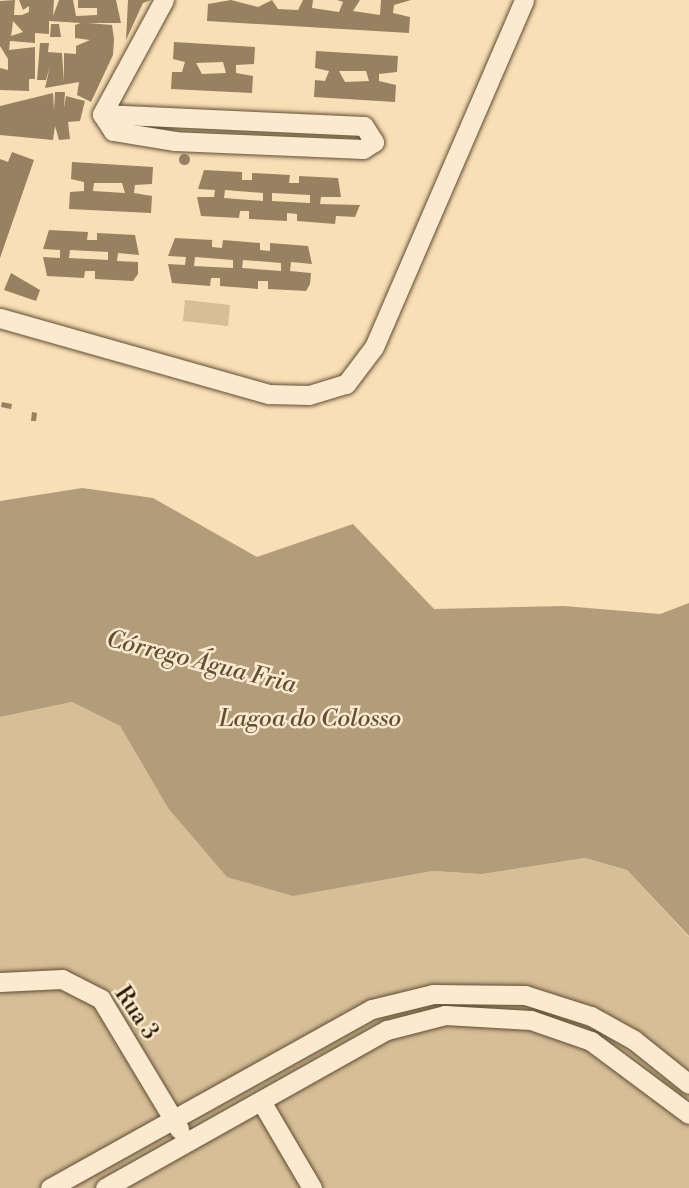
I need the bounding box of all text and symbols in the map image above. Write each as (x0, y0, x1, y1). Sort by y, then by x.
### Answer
water label: Córrego Água Fria (103, 626, 299, 700)
water label: Lagoa do Colosso (219, 706, 401, 734)
street label: Rua 3 (108, 981, 164, 1045)

